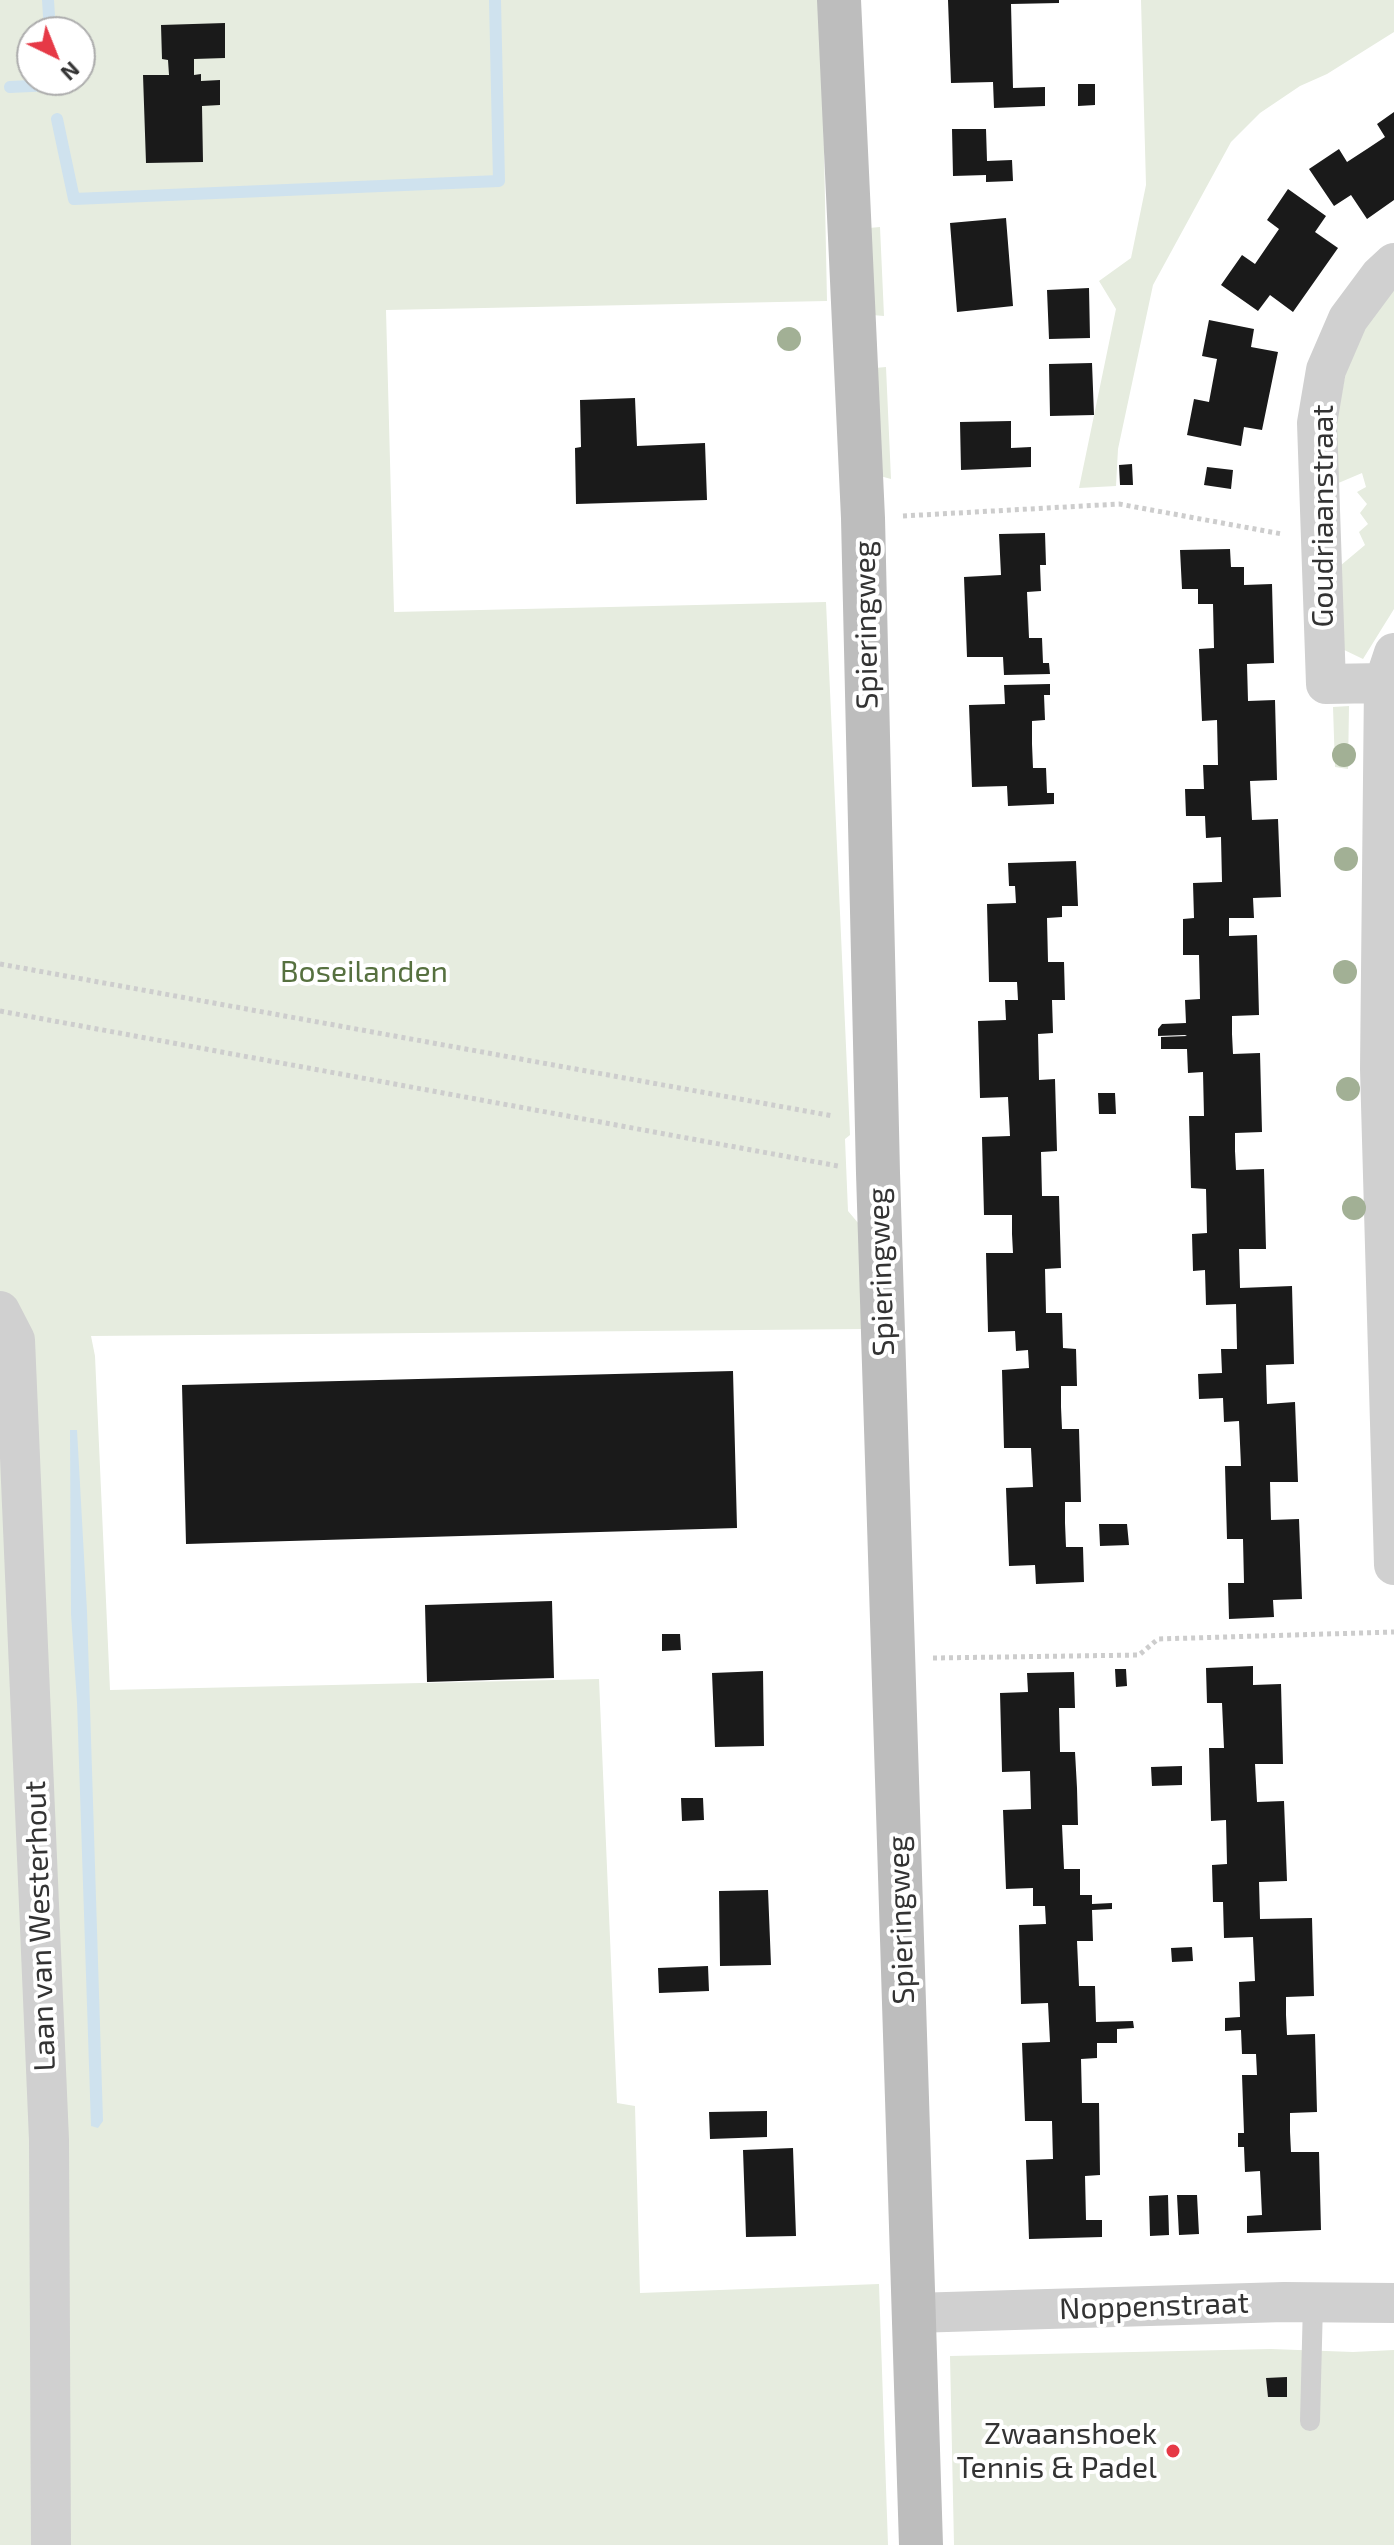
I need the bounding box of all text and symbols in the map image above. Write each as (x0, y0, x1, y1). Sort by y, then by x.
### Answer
north arrow (16, 16, 96, 96)
text: N (56, 57, 86, 87)
street label: Goudriaanstraat (1305, 404, 1341, 628)
street label: Spieringweg (847, 540, 885, 710)
park label: Boseilanden (280, 954, 448, 990)
street label: Spieringweg (860, 1187, 902, 1357)
street label: Laan van Westerhout (17, 1780, 63, 2072)
street label: Spieringweg (880, 1835, 922, 2005)
street label: Noppenstraat (1059, 2285, 1249, 2327)
place label: Zwaanshoek Tennis & Padel (956, 2416, 1157, 2486)
marker: Zwaanshoek Tennis & Padel (1164, 2442, 1182, 2460)

